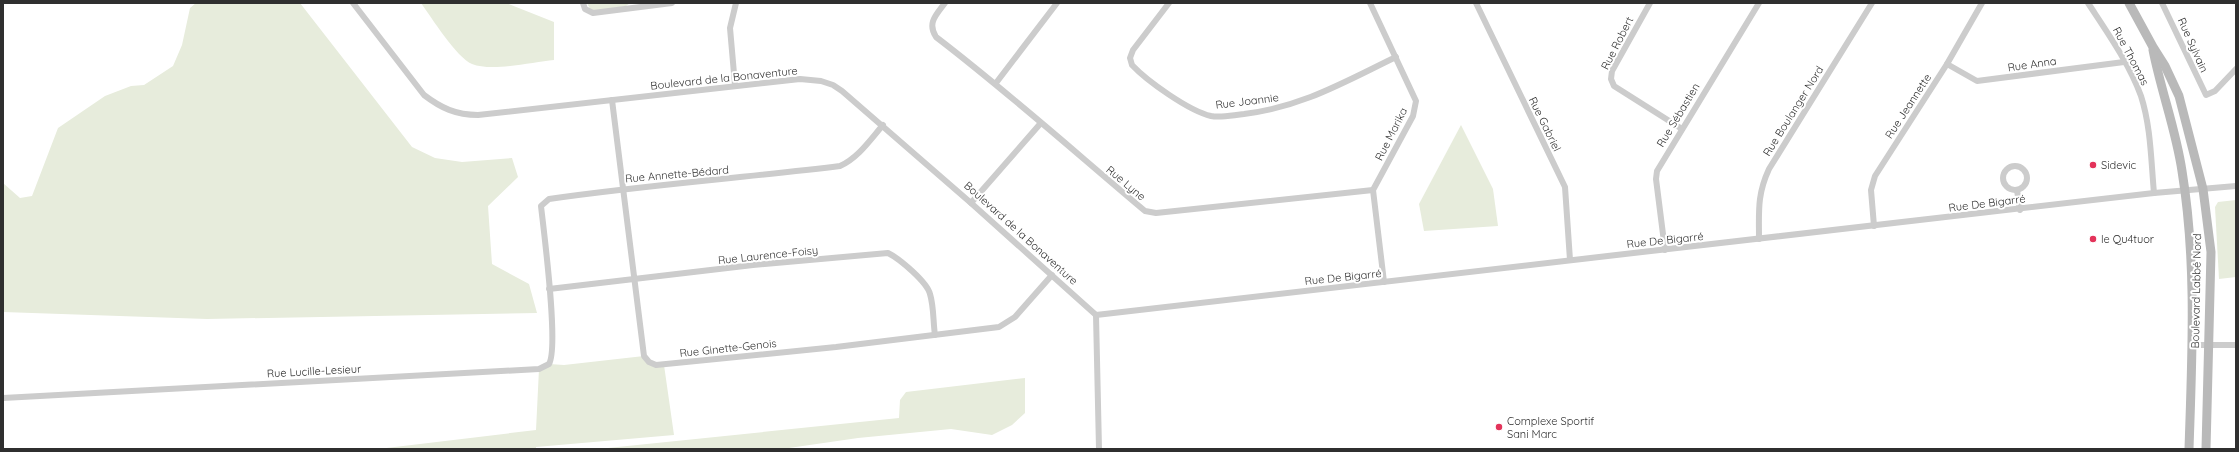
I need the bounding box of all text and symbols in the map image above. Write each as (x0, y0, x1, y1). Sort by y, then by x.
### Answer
street label: Rue Robert (1598, 14, 1636, 72)
street label: Rue Sylvain (2175, 15, 2211, 75)
street label: Rue Thomas (2110, 24, 2152, 88)
street label: Rue Anna (2007, 54, 2057, 74)
street label: Boulevard de la Bonaventure (650, 63, 798, 93)
street label: Rue Boulanger Nord (1760, 63, 1826, 159)
street label: Rue Jeannette (1882, 71, 1934, 141)
street label: Rue Sébastien (1653, 80, 1703, 150)
street label: Rue Joannie (1215, 90, 1279, 112)
street label: Rue Gabriel (1526, 94, 1564, 154)
street label: Rue Marika (1372, 105, 1410, 163)
place label: Sidevic (2101, 158, 2137, 172)
marker: Sidevic (2088, 160, 2098, 170)
street label: Rue Annette-Bédard (625, 162, 729, 186)
street label: Rue Lyne (1103, 162, 1149, 204)
street label: Boulevard de la Bonaventure (961, 178, 1081, 288)
street label: Rue De Bigarré (1948, 191, 2026, 215)
street label: Rue De Bigarré (1626, 229, 1704, 251)
place label: le Qu4tuor (2101, 232, 2155, 246)
street label: Boulevard Labbé Nord (2188, 233, 2204, 349)
marker: le Qu4tuor (2088, 234, 2098, 244)
street label: Rue Laurence-Foisy (717, 243, 819, 267)
street label: Rue De Bigarré (1304, 266, 1382, 288)
street label: Rue Ginette-Genois (679, 336, 777, 360)
street label: Rue Lucille-Lesieur (266, 361, 362, 380)
place label: Complexe Sportif Sani Marc (1507, 414, 1594, 441)
marker: Complexe Sportif Sani Marc (1494, 422, 1504, 432)

